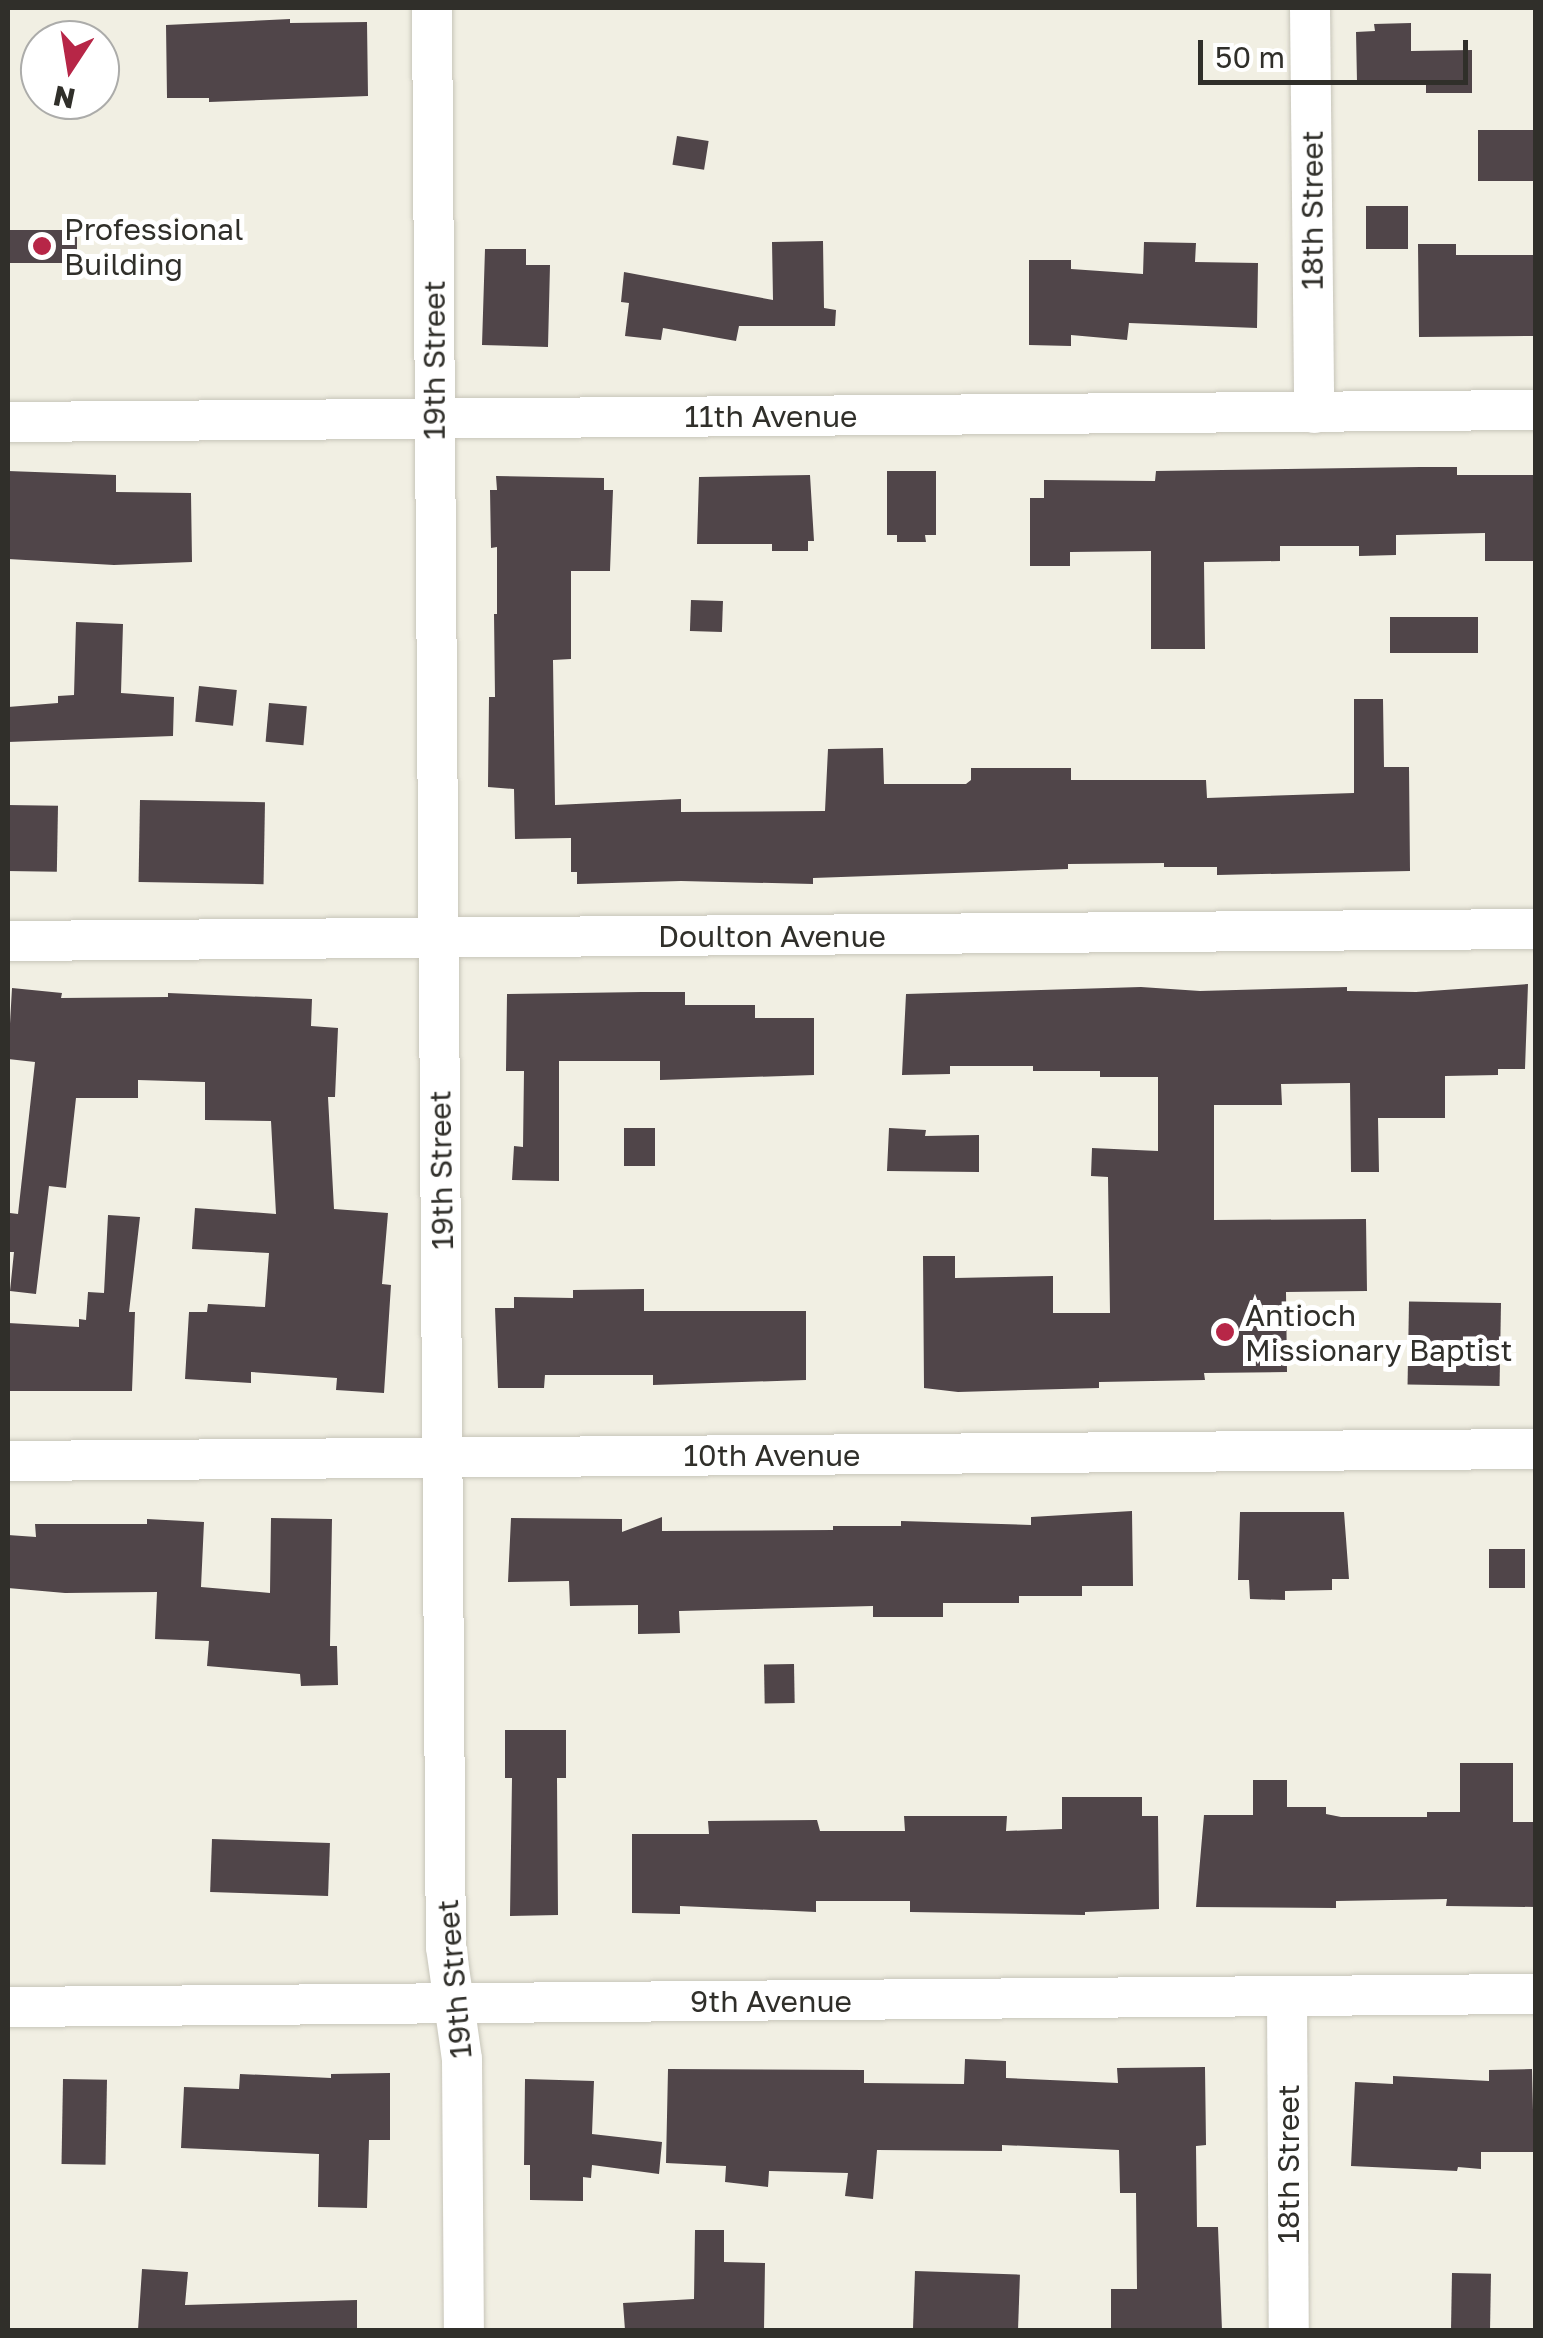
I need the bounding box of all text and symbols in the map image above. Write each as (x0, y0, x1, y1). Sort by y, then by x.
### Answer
north arrow (20, 20, 120, 120)
scale bar (1203, 20, 1473, 82)
text: 50 m (1215, 39, 1285, 75)
text: N (50, 80, 78, 116)
street label: 18th Street (1294, 130, 1330, 290)
place label: Professional Building (64, 211, 244, 282)
marker: Professional Building (29, 233, 55, 259)
street label: 19th Street (416, 280, 452, 440)
street label: 11th Avenue (685, 398, 857, 434)
street label: Doulton Avenue (658, 918, 886, 954)
street label: 19th Street (422, 1090, 460, 1250)
place label: Antioch Missionary Baptist (1245, 1297, 1512, 1368)
marker: Antioch Missionary Baptist (1214, 1321, 1236, 1343)
street label: 10th Avenue (684, 1437, 860, 1473)
street label: 19th Street (429, 1898, 479, 2060)
street label: 9th Avenue (690, 1983, 852, 2019)
street label: 18th Street (1270, 2084, 1306, 2244)

